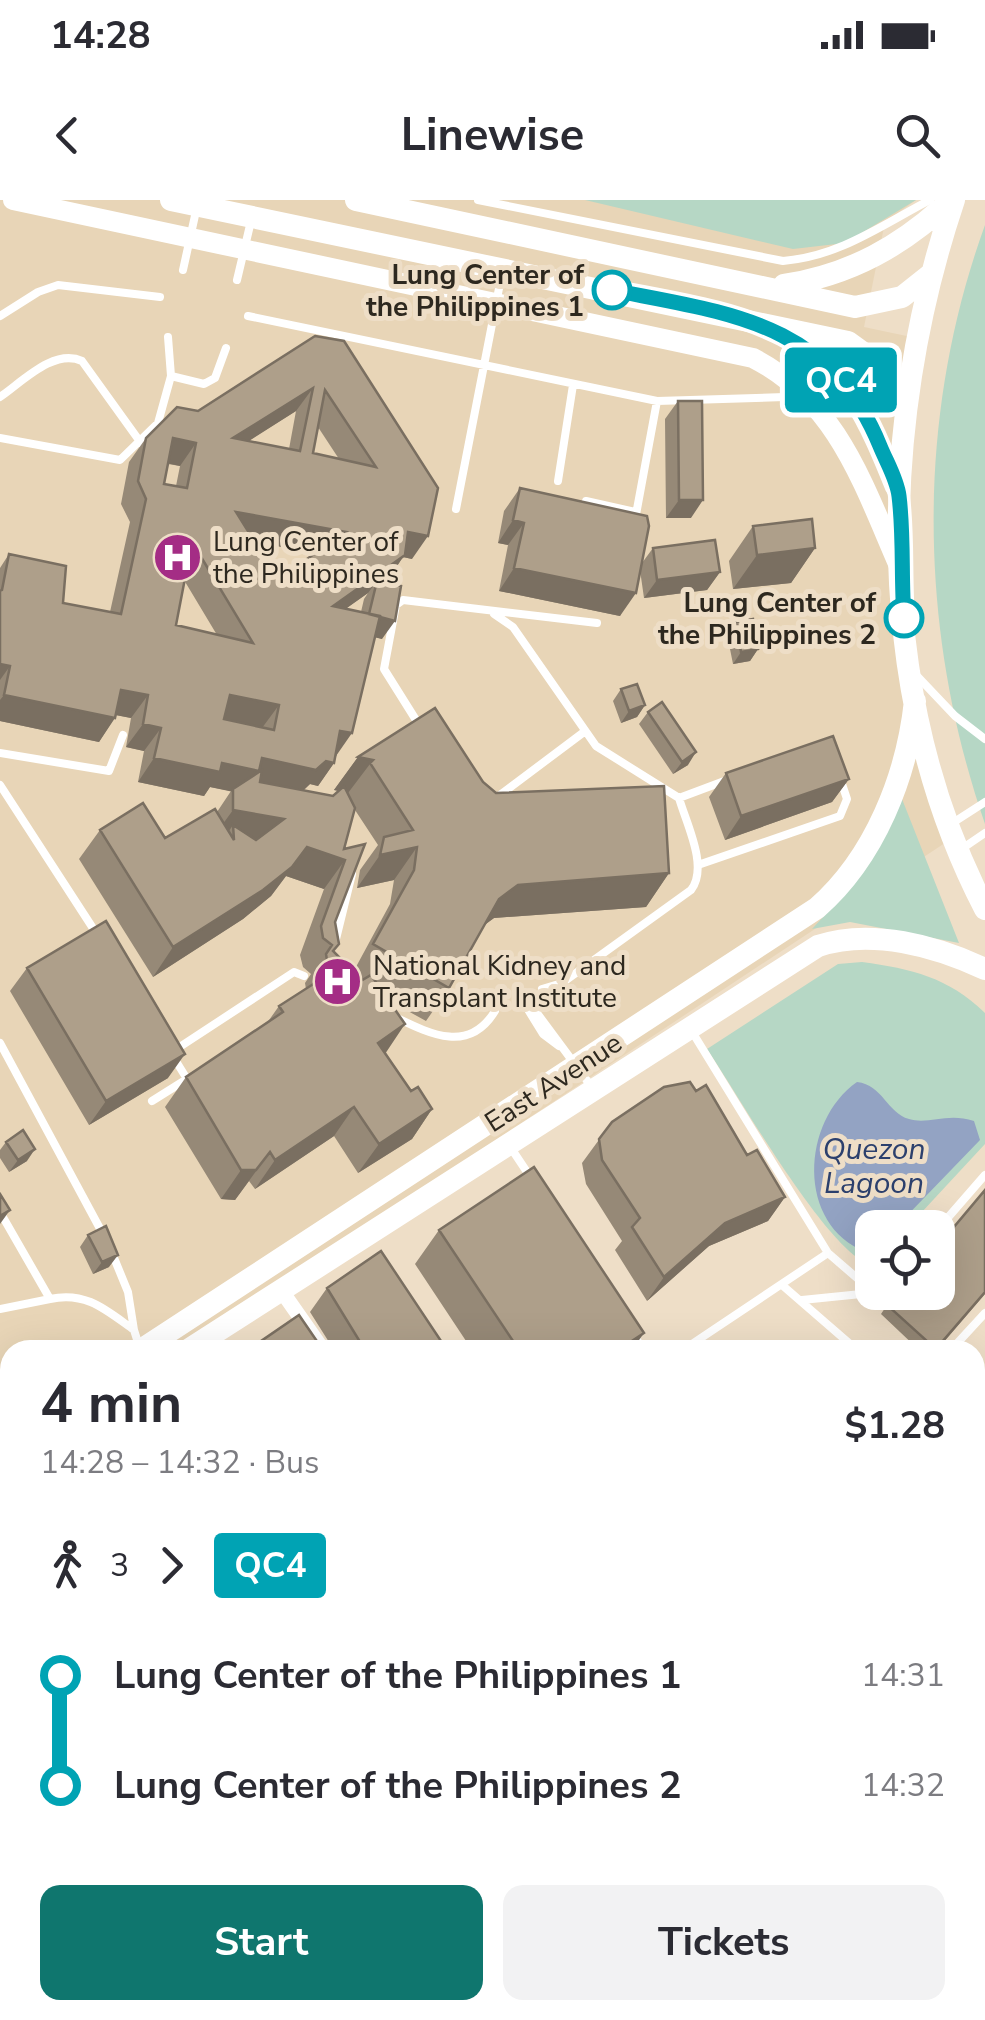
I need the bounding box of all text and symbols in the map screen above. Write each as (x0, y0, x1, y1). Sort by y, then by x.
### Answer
text: 14:28 (50, 10, 151, 61)
text: Linewise (401, 105, 584, 166)
icon: back (40, 108, 95, 163)
icon: search (890, 108, 945, 163)
place label: Lung Center of the Philippines 1 (366, 256, 585, 326)
marker: Lung Center of the Philippines 1 (593, 271, 631, 309)
line badge: QC4 (784, 348, 898, 412)
text: QC4 (805, 357, 877, 404)
place label: Lung Center of the Philippines (213, 523, 399, 593)
hospital icon: Lung Center of the Philippines (152, 531, 204, 583)
place label: Lung Center of the Philippines 2 (658, 584, 877, 654)
marker: Lung Center of the Philippines 2 (885, 599, 923, 637)
place label: National Kidney and Transplant Institute (373, 947, 626, 1017)
hospital icon: National Kidney and Transplant Institute (312, 955, 364, 1007)
street label: East Avenue (478, 1024, 630, 1141)
water label: Quezon Lagoon (822, 1129, 926, 1204)
map controls (855, 1210, 955, 1310)
button: locate (855, 1210, 955, 1310)
text: 4 min (40, 1366, 182, 1441)
text: $1.28 (844, 1400, 945, 1451)
text: 14:28 – 14:32 · Bus (40, 1441, 319, 1484)
icon: walk (40, 1538, 95, 1593)
icon: forward (144, 1538, 199, 1593)
text: QC4 (234, 1542, 306, 1589)
text: 3 (110, 1544, 129, 1587)
text: Lung Center of the Philippines 1 (114, 1650, 682, 1701)
text: 14:31 (861, 1654, 945, 1697)
text: Lung Center of the Philippines 2 (114, 1760, 682, 1811)
text: 14:32 (861, 1764, 945, 1807)
button: Start (40, 1885, 483, 2000)
button: Tickets (503, 1885, 945, 2000)

